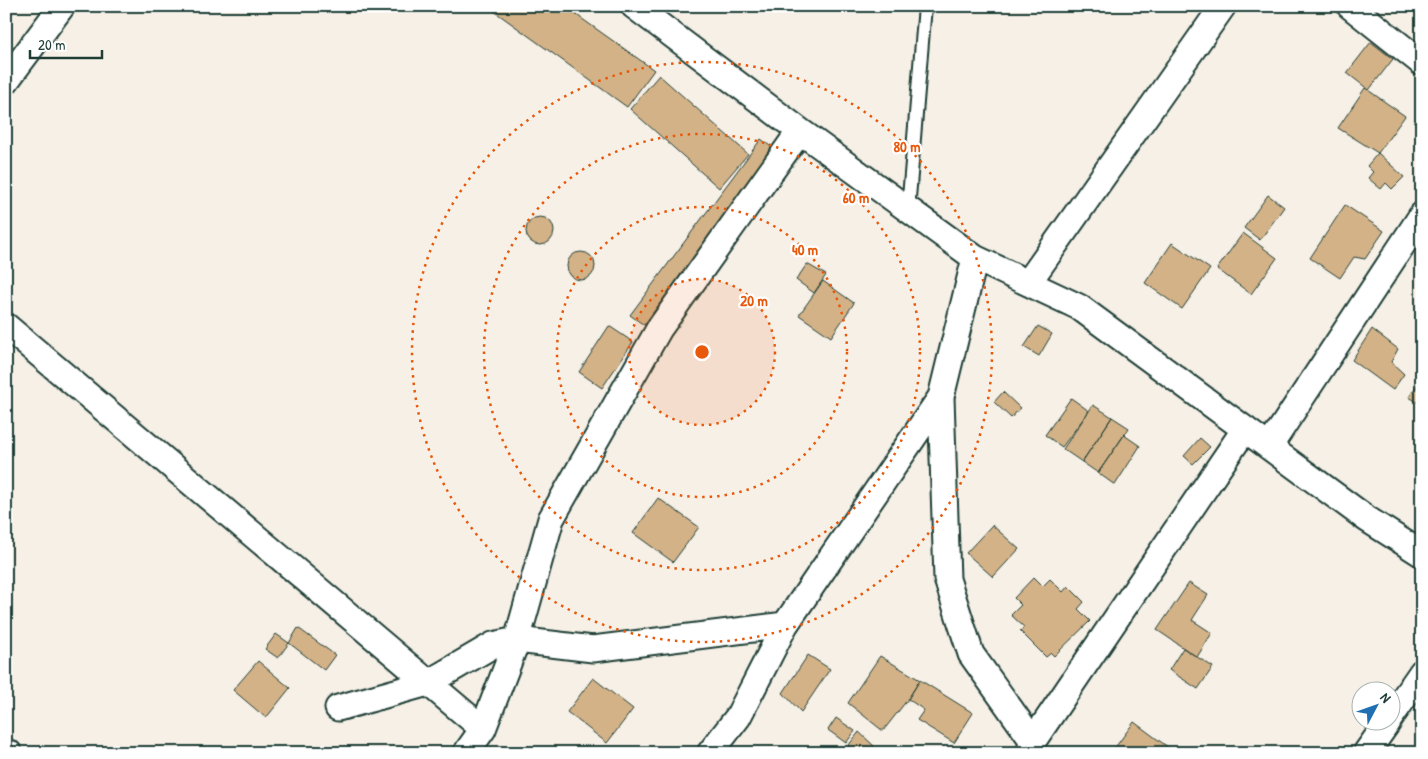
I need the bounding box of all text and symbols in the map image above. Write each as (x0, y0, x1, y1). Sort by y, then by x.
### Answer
scale bar (30, 28, 102, 60)
text: 20 m (38, 34, 65, 55)
text: 80 m (894, 136, 920, 157)
text: 60 m (843, 187, 869, 208)
text: 40 m (792, 239, 818, 260)
text: 20 m (740, 290, 768, 311)
centre of rings (693, 343, 711, 361)
north arrow (1350, 682, 1400, 732)
text: N (1377, 688, 1396, 707)

